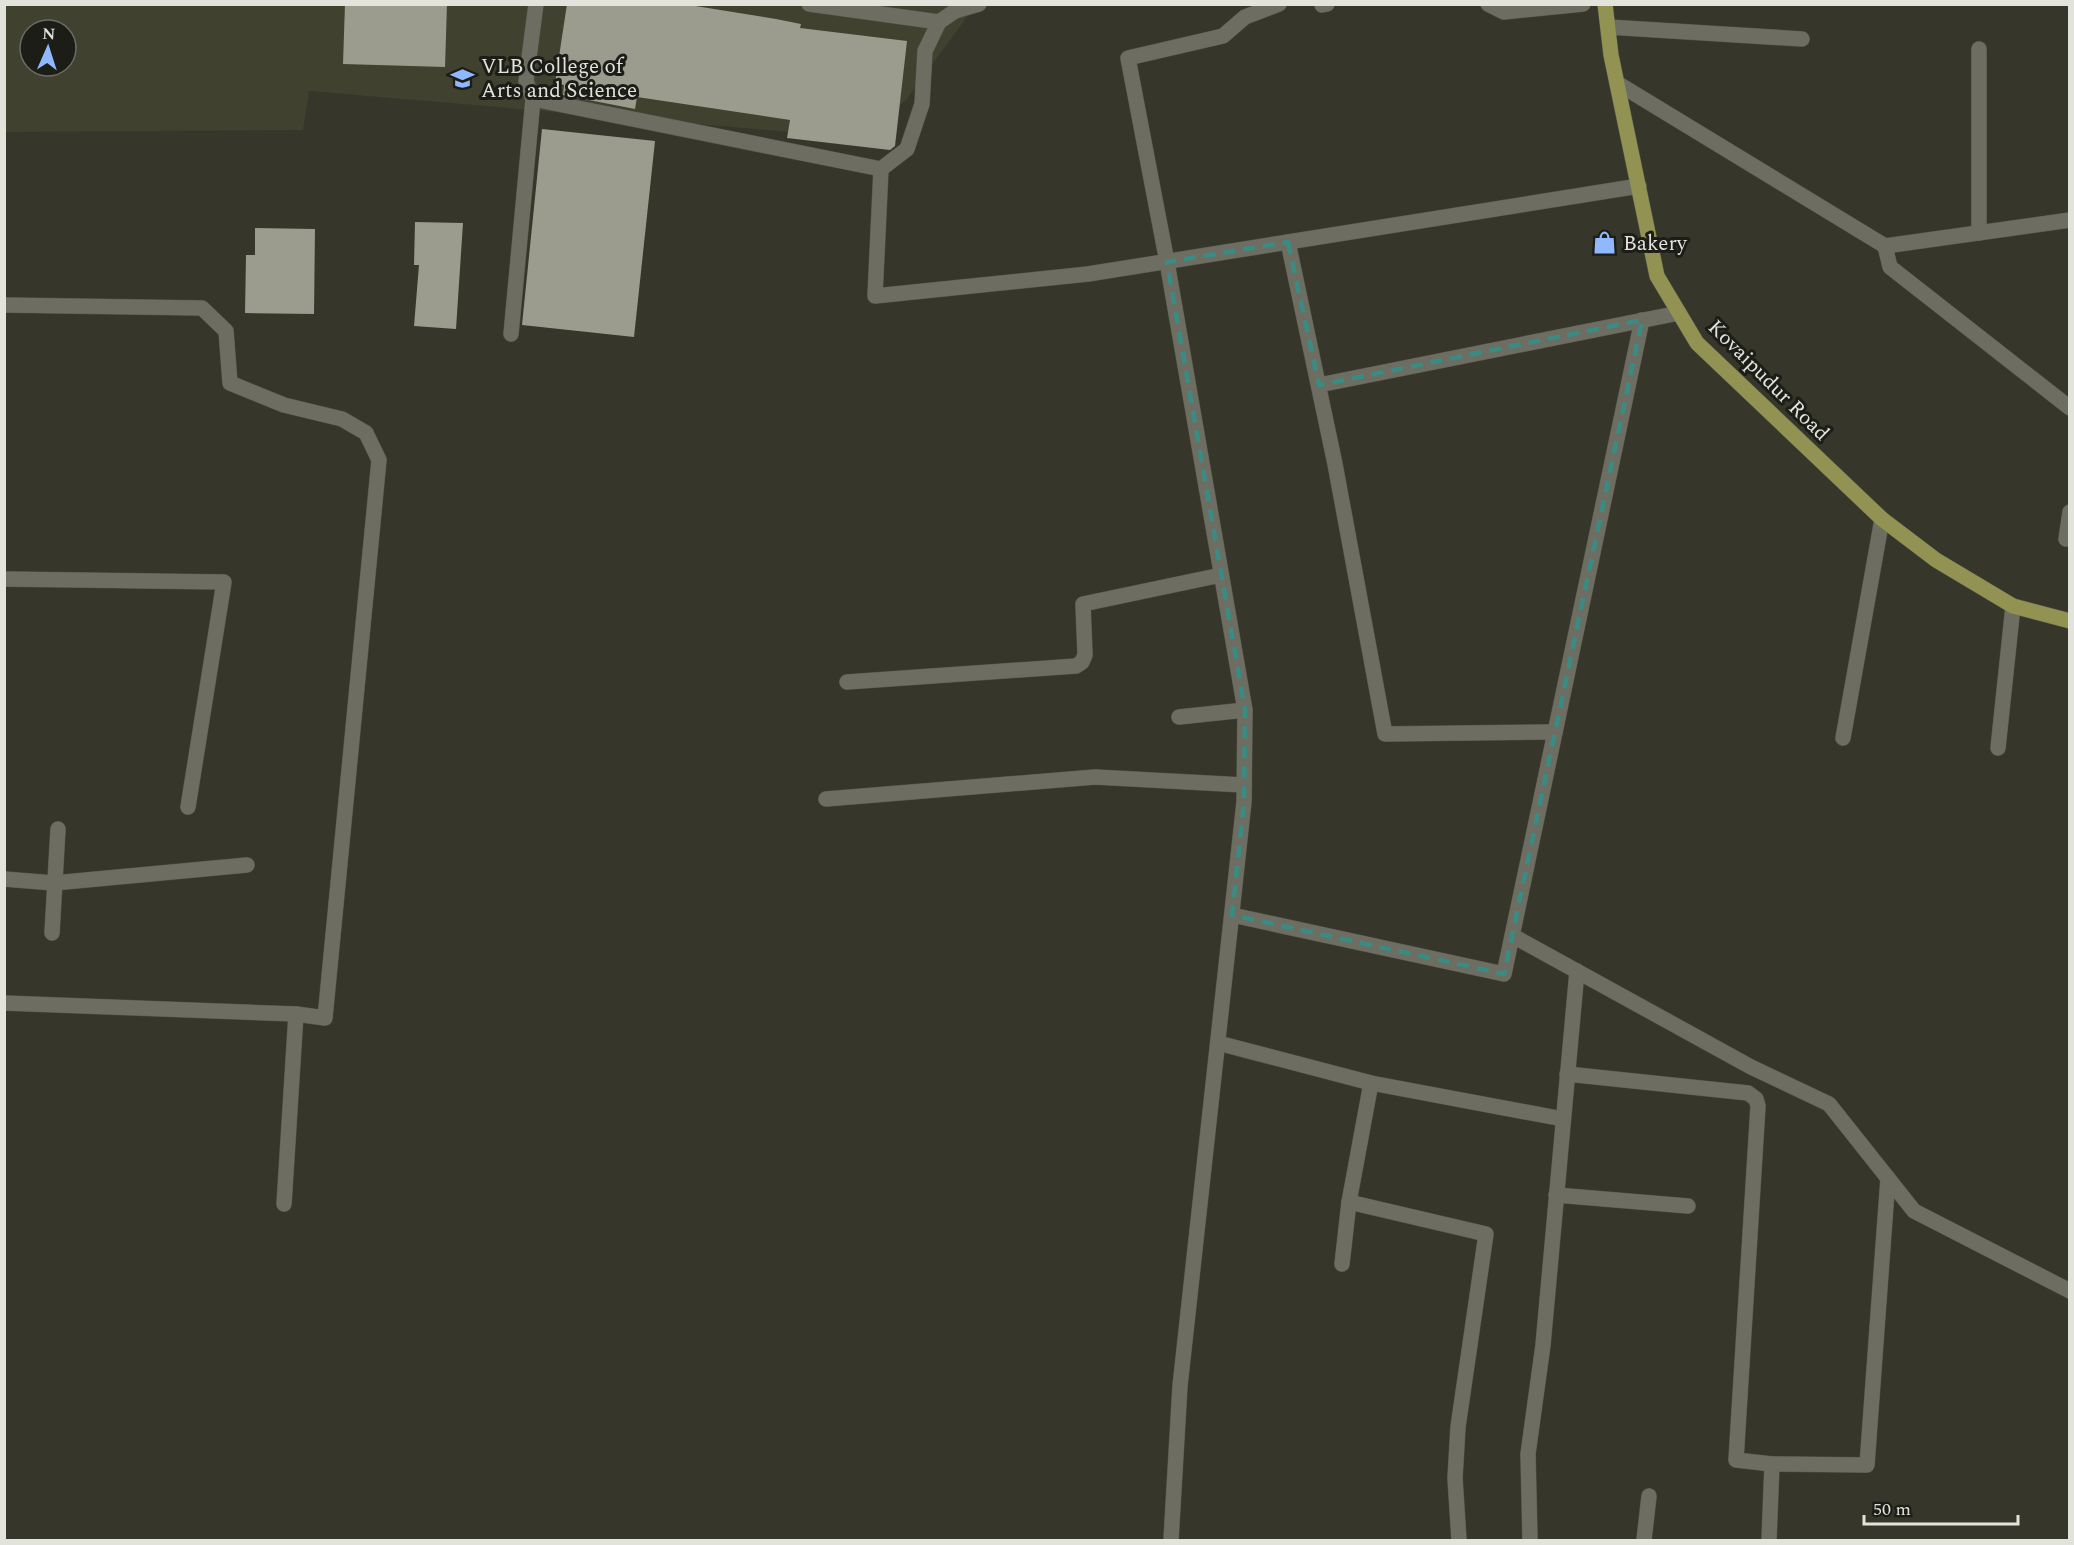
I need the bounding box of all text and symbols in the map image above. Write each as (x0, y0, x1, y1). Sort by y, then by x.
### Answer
north arrow (18, 18, 78, 78)
text: N (42, 22, 56, 46)
place label: VLB College of Arts and Science (481, 51, 637, 107)
school or university icon: VLB College of Arts and Science (450, 65, 476, 91)
place label: Bakery (1623, 228, 1688, 260)
shop icon: Bakery (1592, 230, 1618, 256)
street label: Kovaipudur Road (1700, 312, 1837, 449)
scale bar (1864, 1488, 2018, 1526)
text: 50 m (1873, 1496, 1911, 1523)

